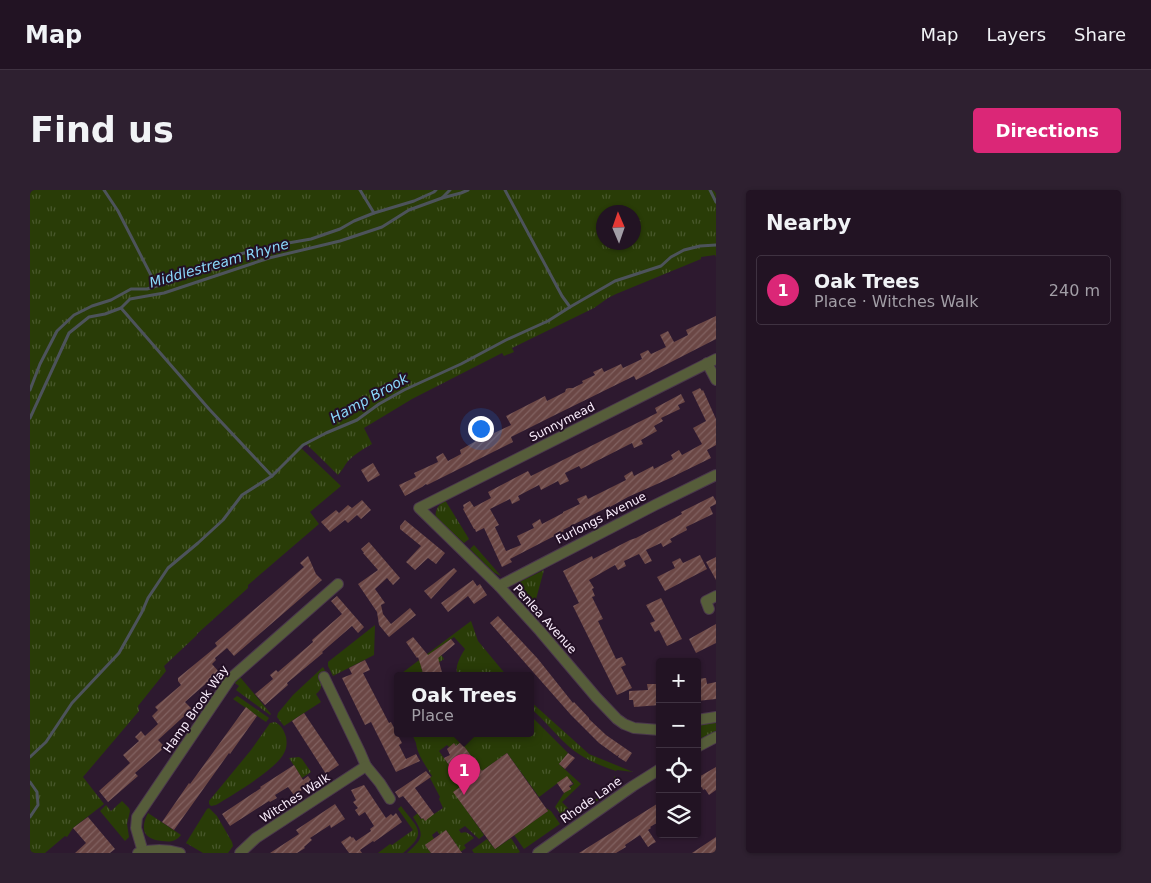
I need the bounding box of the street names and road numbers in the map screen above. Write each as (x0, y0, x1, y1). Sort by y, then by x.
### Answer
street label: Sunnymead (527, 400, 597, 444)
street label: Furlongs Avenue (554, 489, 648, 547)
street label: Penlea Avenue (510, 582, 580, 656)
street label: Hamp Brook Way (161, 663, 231, 755)
street label: Witches Walk (258, 770, 332, 826)
street label: Rhode Lane (558, 774, 624, 826)

